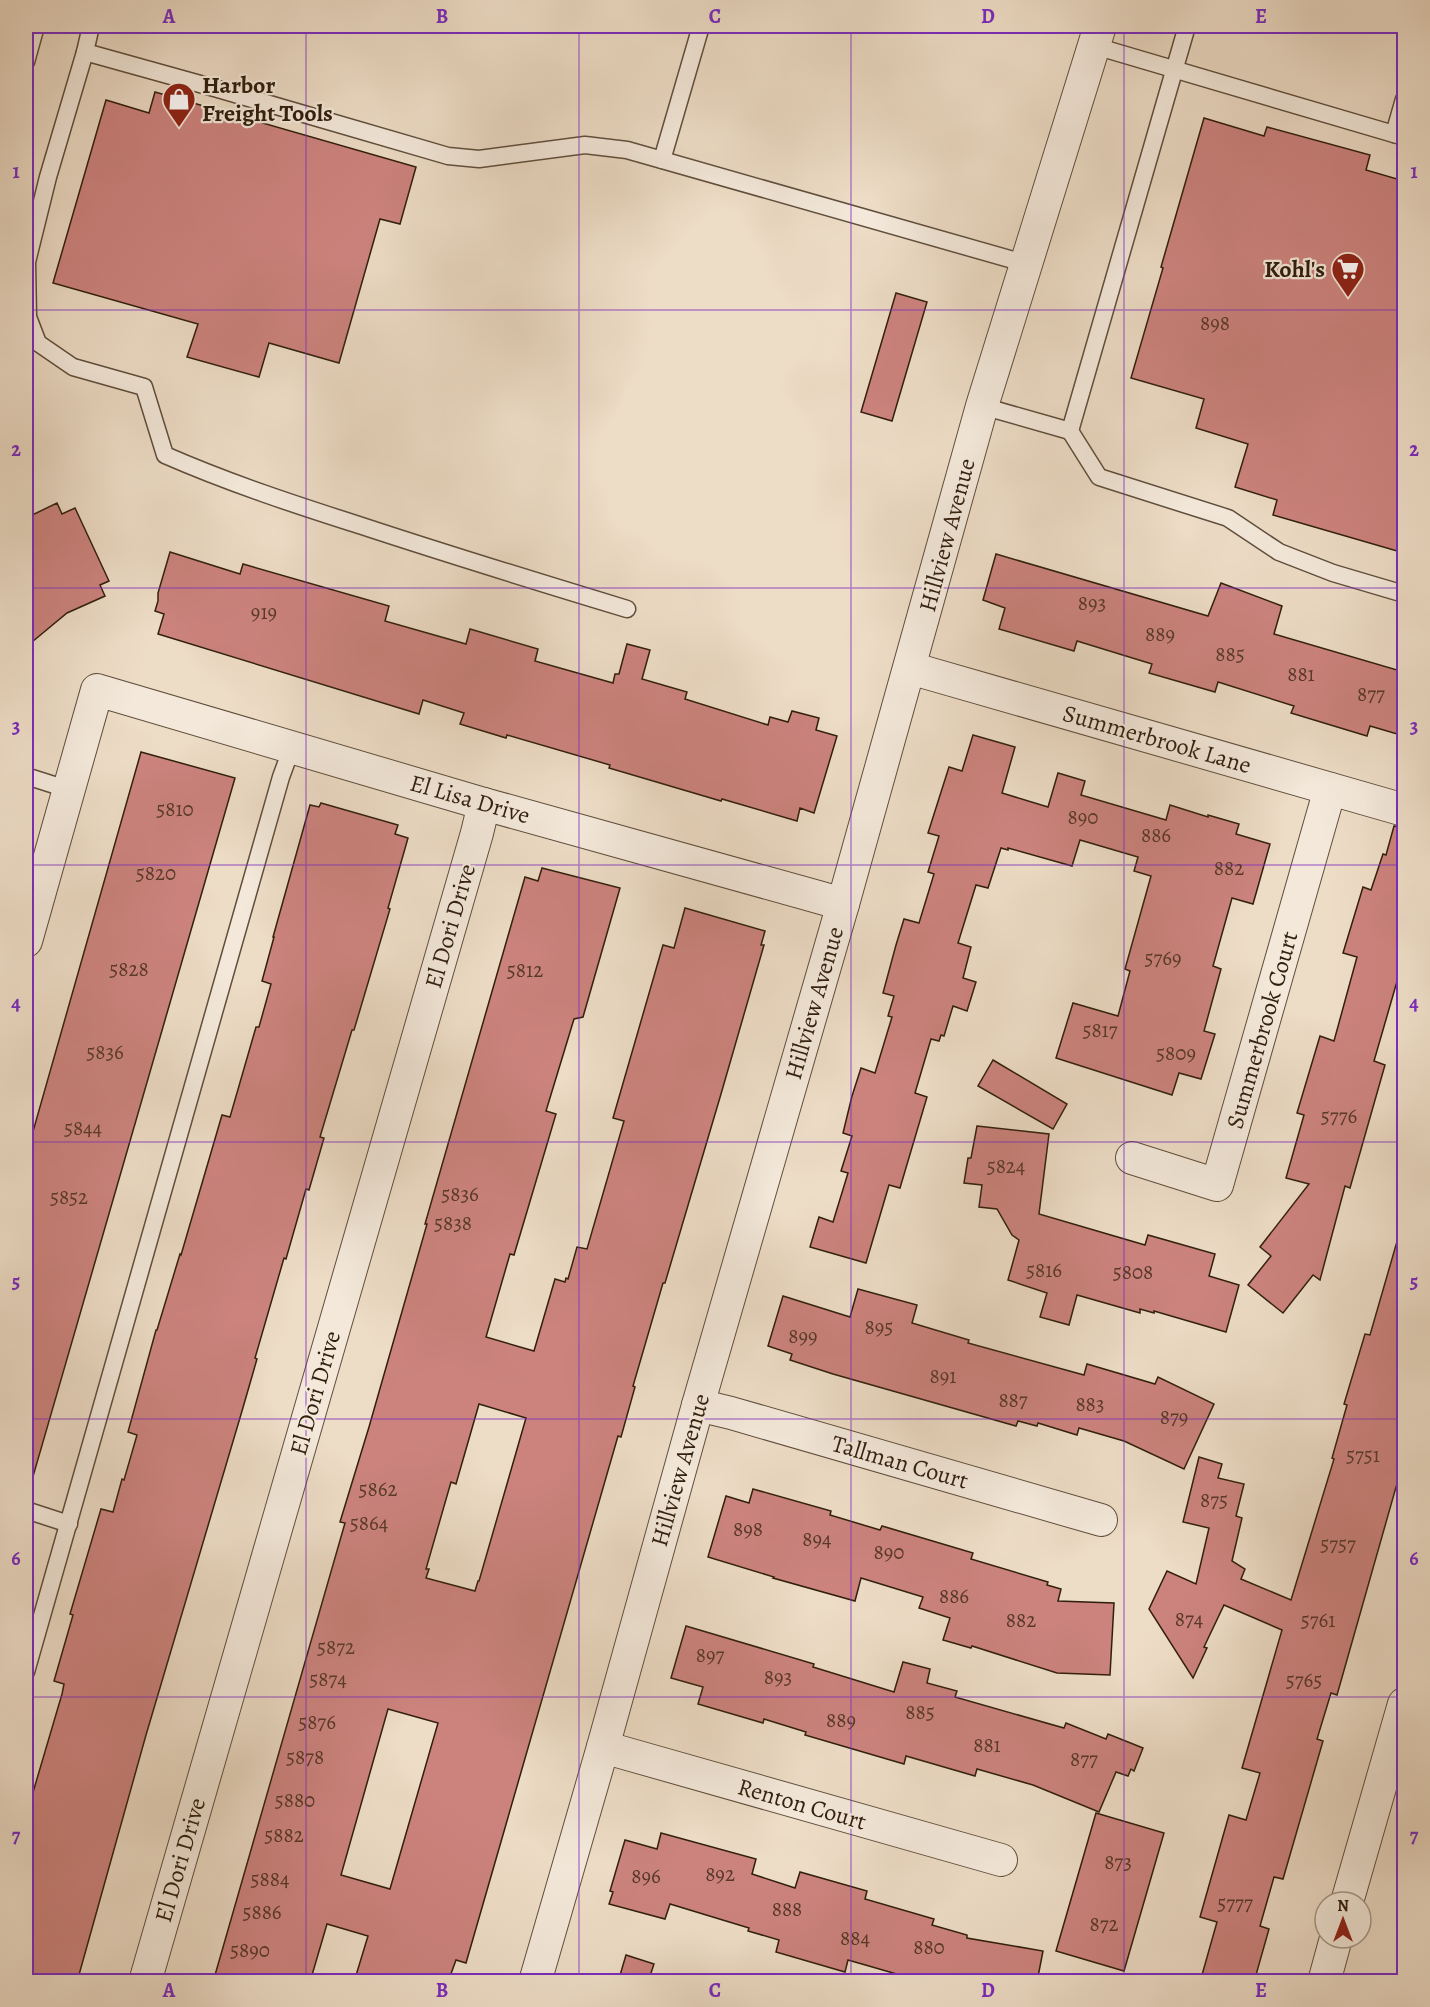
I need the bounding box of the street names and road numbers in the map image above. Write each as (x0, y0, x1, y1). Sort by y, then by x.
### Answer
street label: Hillview Avenue (911, 455, 983, 615)
street label: Summerbrook Lane (1059, 697, 1255, 781)
street label: El Lisa Drive (406, 767, 534, 831)
street label: El Dori Drive (417, 860, 483, 992)
street label: Hillview Avenue (777, 923, 851, 1083)
street label: Summerbrook Court (1219, 928, 1306, 1132)
street label: El Dori Drive (282, 1327, 348, 1459)
street label: Hillview Avenue (643, 1390, 717, 1550)
street label: Tallman Court (828, 1427, 972, 1497)
street label: Renton Court (734, 1770, 870, 1838)
street label: El Dori Drive (147, 1794, 213, 1926)

